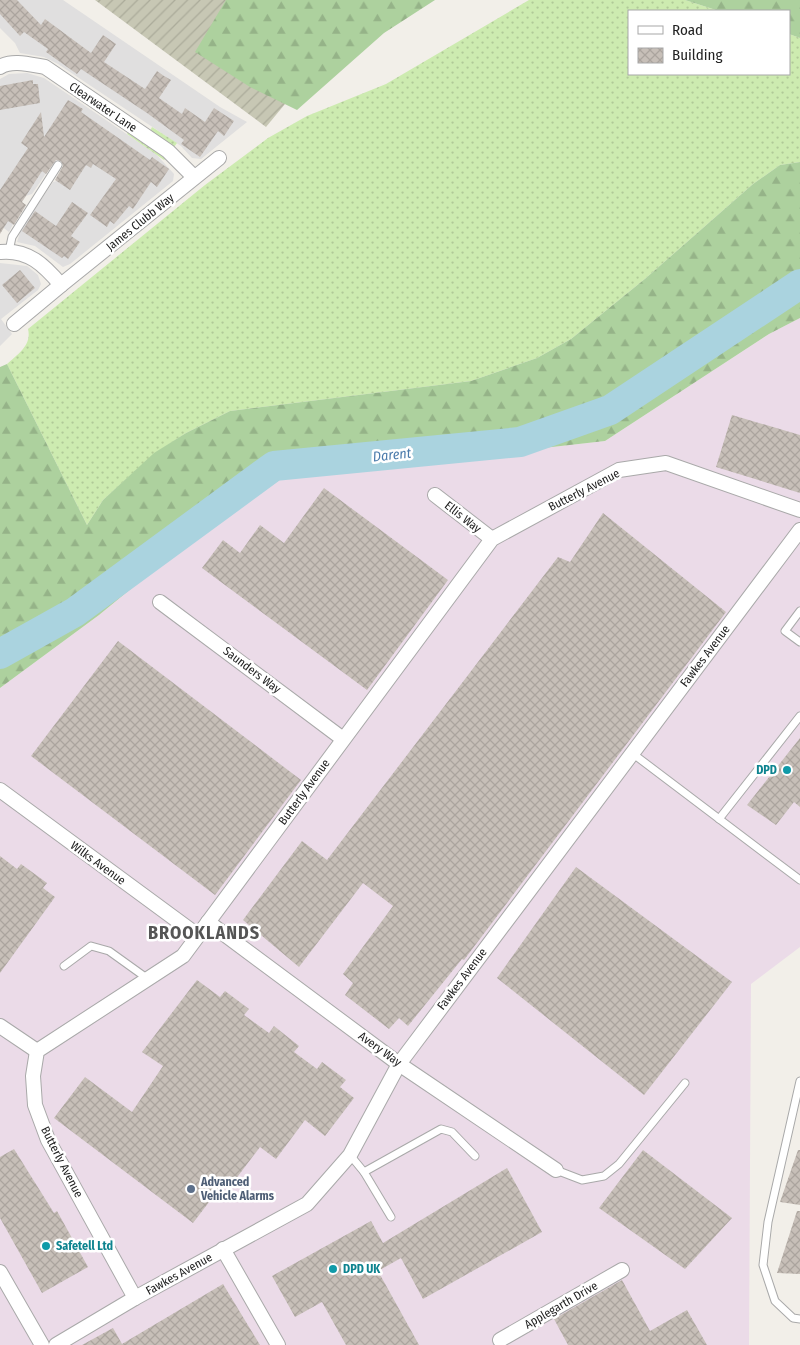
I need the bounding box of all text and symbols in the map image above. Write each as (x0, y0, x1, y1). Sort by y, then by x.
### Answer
legend (628, 10, 790, 75)
text: Road (672, 21, 703, 39)
text: Building (672, 46, 723, 64)
street label: Clearwater Lane (67, 79, 140, 135)
street label: James Clubb Way (103, 190, 177, 254)
water label: Darent (372, 444, 412, 465)
street label: Butterly Avenue (546, 466, 622, 514)
street label: Ellis Way (442, 498, 485, 536)
street label: Fawkes Avenue (677, 622, 733, 690)
street label: Saunders Way (220, 644, 284, 697)
street label: Butterly Avenue (275, 756, 333, 828)
place label: DPD (756, 763, 777, 777)
marker: DPD (781, 764, 793, 776)
street label: Wilks Avenue (68, 838, 128, 888)
district label: BROOKLANDS (148, 922, 260, 944)
street label: Fawkes Avenue (434, 945, 490, 1013)
street label: Avery Way (356, 1029, 405, 1070)
street label: Butterly Avenue (38, 1124, 86, 1200)
place label: Advanced Vehicle Alarms (200, 1175, 275, 1203)
marker: Advanced Vehicle Alarms (185, 1183, 197, 1195)
place label: Safetell Ltd (56, 1239, 113, 1253)
marker: Safetell Ltd (40, 1240, 52, 1252)
street label: Fawkes Avenue (143, 1250, 215, 1298)
place label: DPD UK (343, 1262, 381, 1276)
marker: DPD UK (327, 1263, 339, 1275)
street label: Applegarth Drive (522, 1278, 600, 1332)

